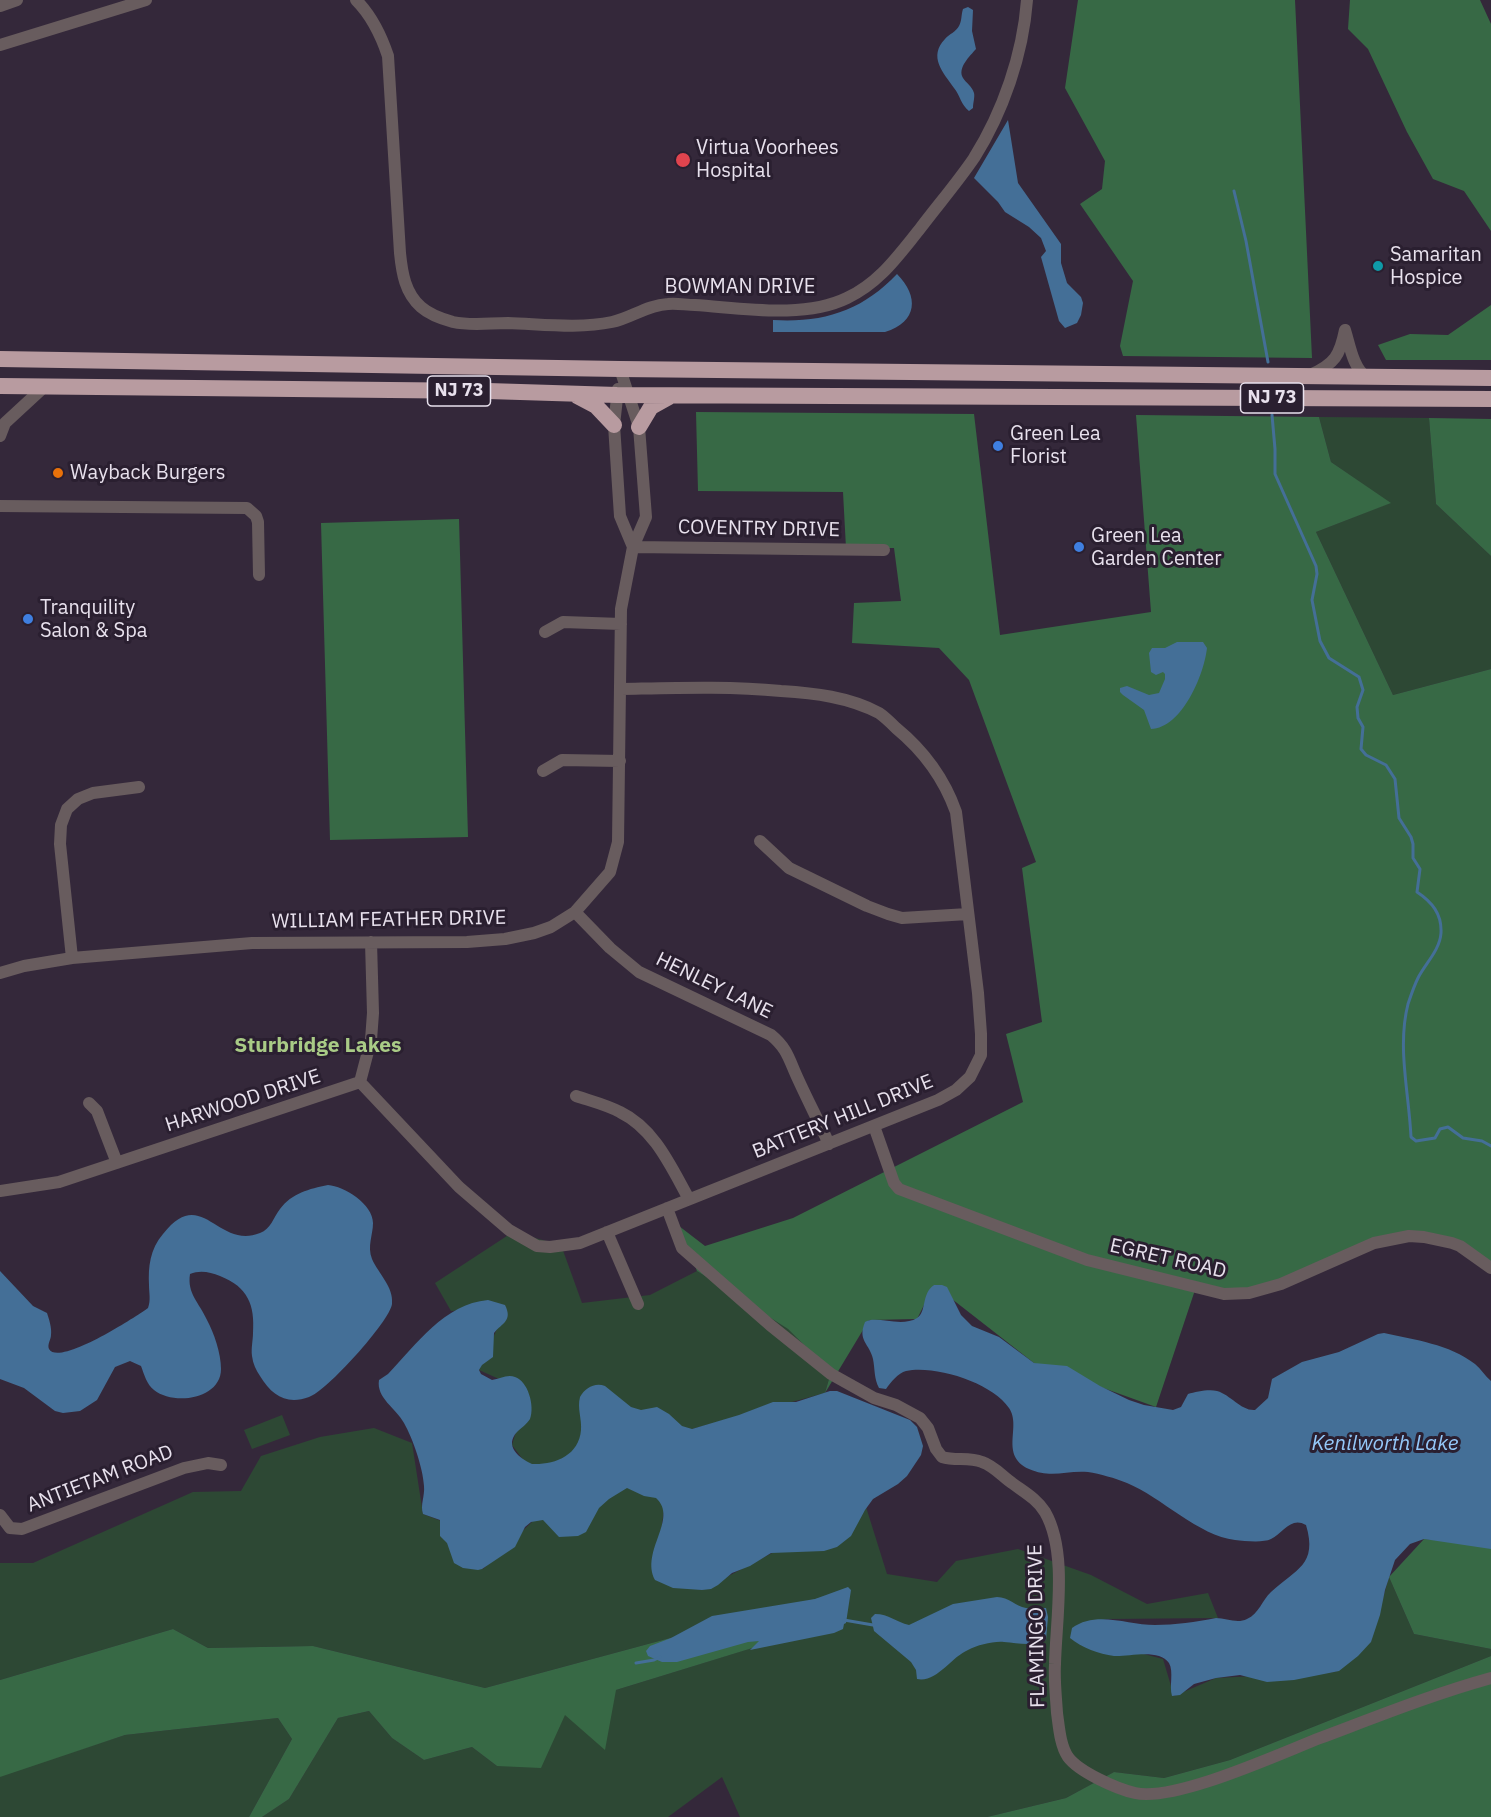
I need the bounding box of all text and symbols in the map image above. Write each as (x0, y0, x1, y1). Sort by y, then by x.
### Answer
place label: Virtua Voorhees Hospital (696, 136, 839, 183)
marker: Virtua Voorhees Hospital (674, 151, 692, 169)
place label: Samaritan Hospice (1390, 243, 1482, 290)
marker: Samaritan Hospice (1371, 259, 1385, 273)
street label: BOWMAN DRIVE (664, 275, 816, 299)
road number: NJ 73 (428, 376, 490, 406)
road number: NJ 73 (1240, 383, 1304, 413)
place label: Green Lea Florist (1010, 422, 1101, 469)
marker: Green Lea Florist (991, 439, 1005, 453)
place label: Wayback Burgers (70, 461, 226, 485)
marker: Wayback Burgers (51, 466, 65, 480)
street label: COVENTRY DRIVE (678, 516, 840, 542)
place label: Green Lea Garden Center (1091, 524, 1221, 571)
marker: Green Lea Garden Center (1072, 540, 1086, 554)
place label: Tranquility Salon & Spa (40, 596, 148, 643)
marker: Tranquility Salon & Spa (21, 612, 35, 626)
street label: WILLIAM FEATHER DRIVE (271, 906, 507, 934)
street label: HENLEY LANE (652, 947, 776, 1025)
district label: Sturbridge Lakes (234, 1033, 402, 1059)
street label: HARWOOD DRIVE (162, 1065, 324, 1137)
street label: BATTERY HILL DRIVE (749, 1070, 937, 1164)
street label: EGRET ROAD (1107, 1234, 1229, 1284)
water label: Kenilworth Lake (1311, 1431, 1459, 1457)
street label: ANTIETAM ROAD (24, 1440, 176, 1518)
street label: FLAMINGO DRIVE (1024, 1544, 1050, 1708)

